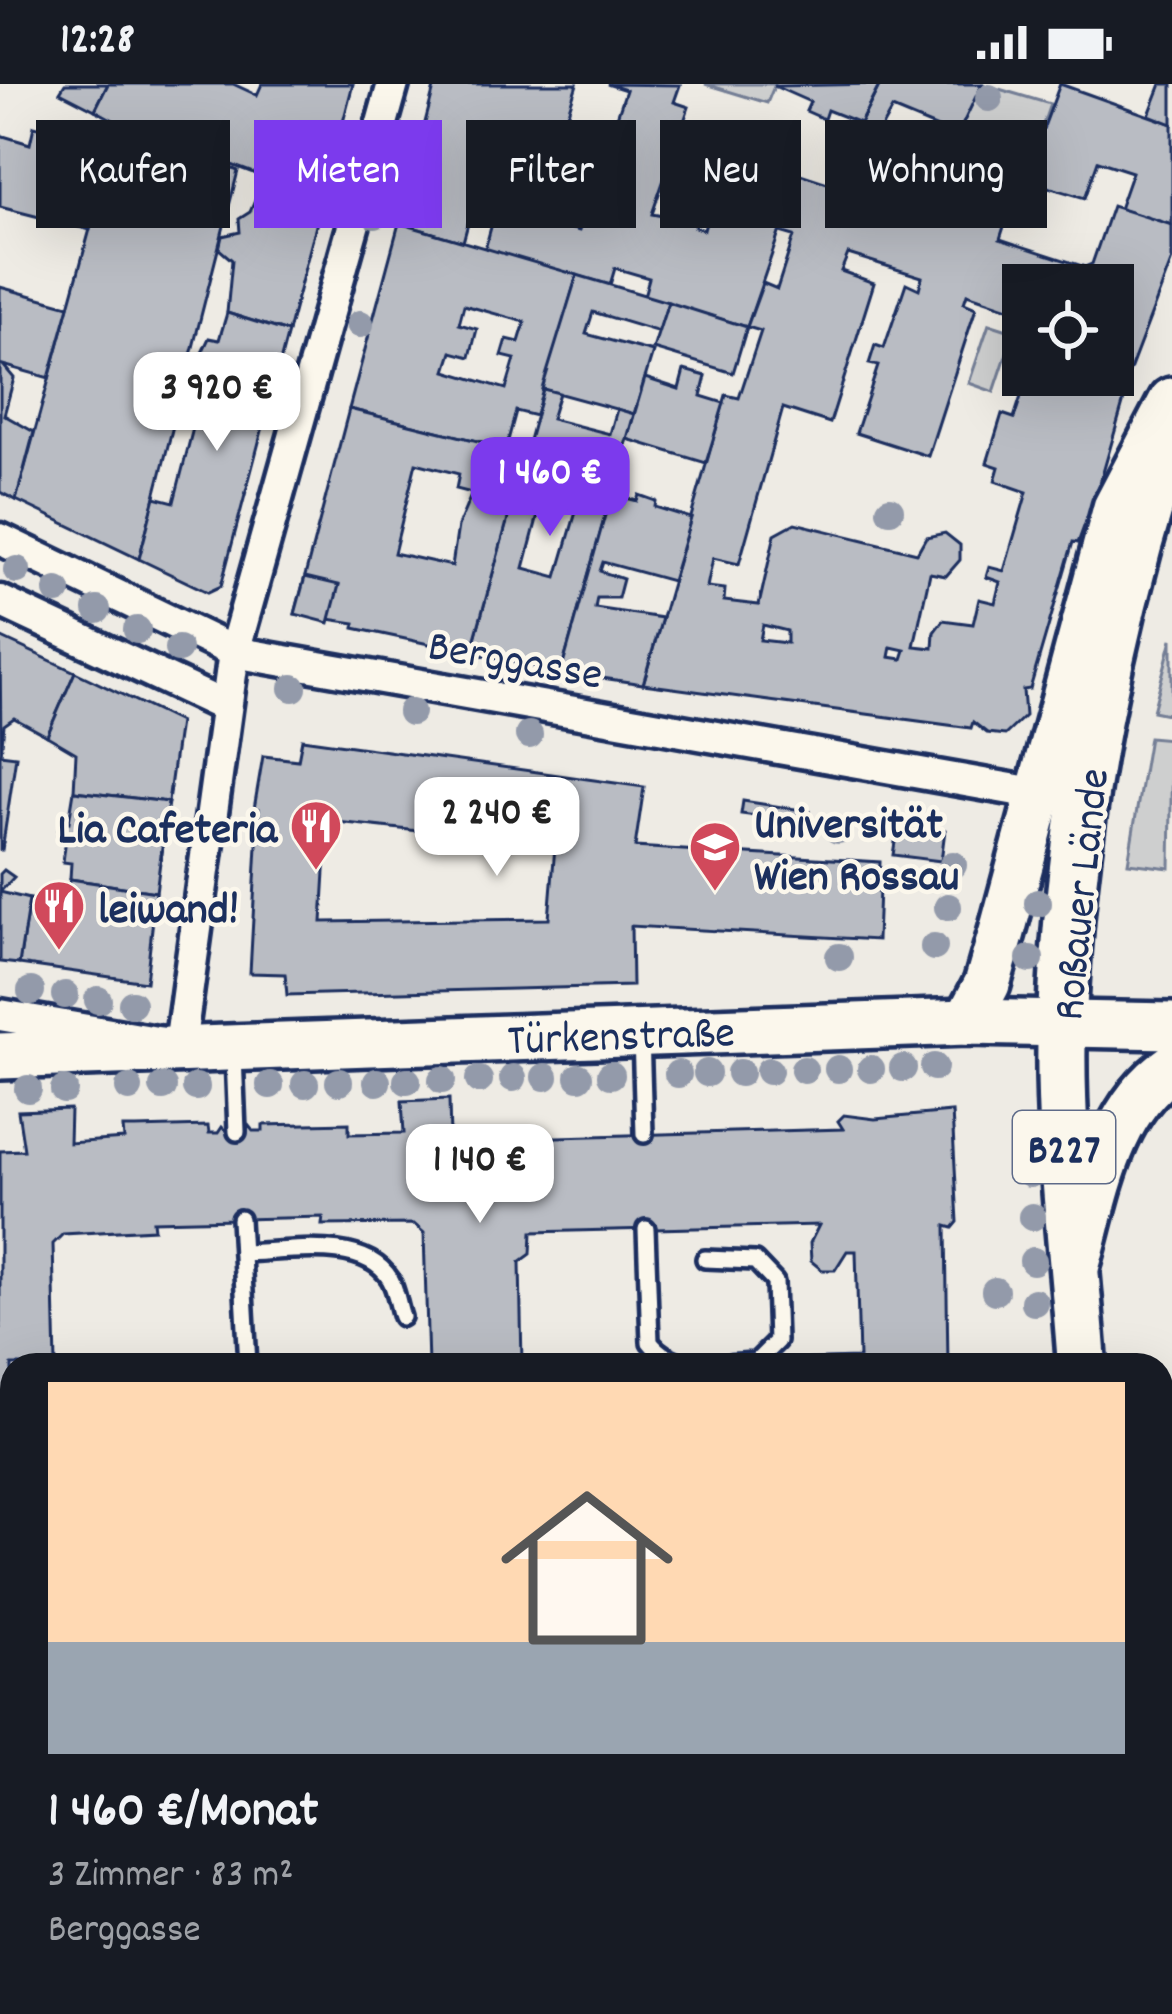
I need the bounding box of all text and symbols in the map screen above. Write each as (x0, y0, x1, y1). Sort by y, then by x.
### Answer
text: 12:28 (60, 10, 135, 74)
chip: Kaufen (36, 120, 230, 228)
chip: Mieten (254, 120, 442, 228)
chip: Filter (466, 120, 636, 228)
chip: Neu (660, 120, 801, 228)
chip: Wohnung (825, 120, 1047, 228)
map controls (1002, 264, 1134, 396)
button: locate (1002, 264, 1134, 396)
pin: 3 920 € (106, 352, 328, 454)
text: 3 920 € (160, 363, 274, 418)
pin: 1 460 € (439, 437, 661, 539)
text: 1 460 € (498, 448, 602, 503)
street label: Berggasse (423, 617, 607, 711)
street label: Roßauer Lände (1040, 765, 1130, 1024)
pin: 2 240 € (386, 777, 608, 879)
text: 2 240 € (441, 788, 553, 843)
place label: Universität Wien Rossau (754, 796, 959, 912)
restaurant icon: Lia Cafeteria (288, 798, 344, 872)
place label: Lia Cafeteria (58, 801, 279, 865)
school or university icon: Universität Wien Rossau (687, 819, 743, 893)
restaurant icon: leiwand! (31, 878, 87, 952)
place label: leiwand! (98, 881, 238, 945)
street label: Türkenstraße (506, 1004, 736, 1076)
road number: B227 (1013, 1111, 1115, 1183)
pin: 1 140 € (369, 1124, 591, 1226)
text: 1 140 € (433, 1135, 527, 1190)
icon: home (479, 1460, 695, 1676)
text: 1 460 €/Monat (48, 1778, 318, 1850)
text: 3 Zimmer · 83 m² (48, 1850, 293, 1905)
text: Berggasse (48, 1905, 201, 1960)

